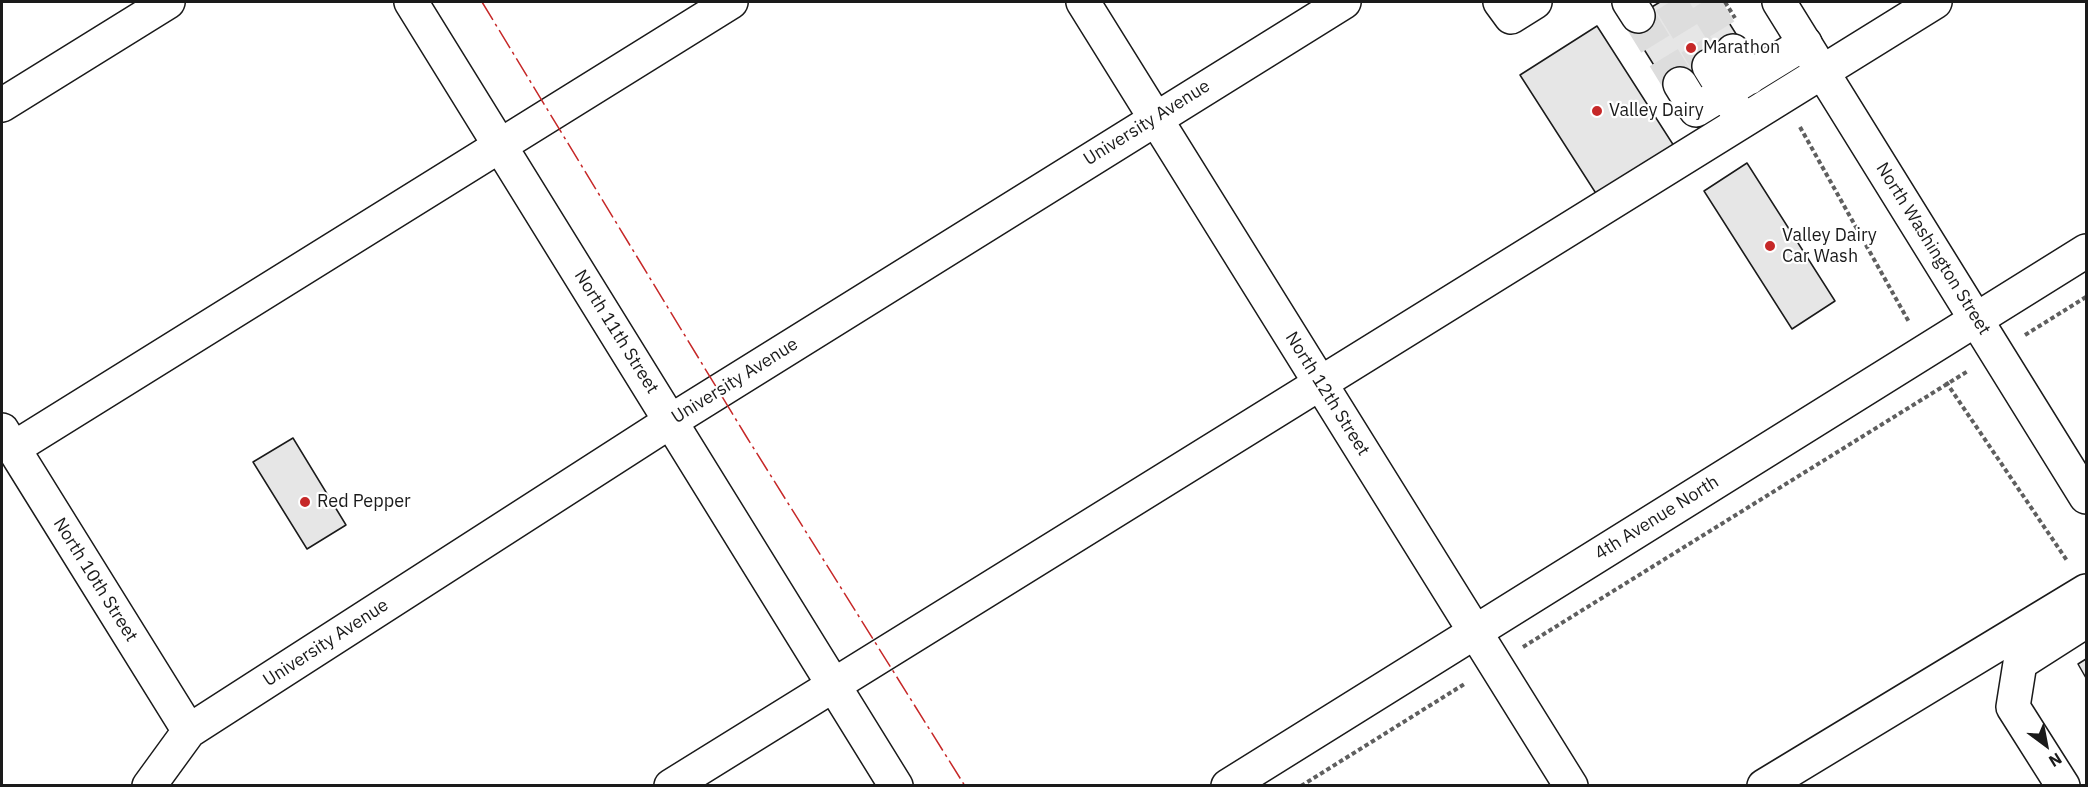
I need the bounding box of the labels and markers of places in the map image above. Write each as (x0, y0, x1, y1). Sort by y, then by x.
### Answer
place label: Marathon (1703, 37, 1780, 59)
marker: Marathon (1684, 41, 1698, 55)
place label: Valley Dairy (1609, 100, 1704, 122)
marker: Valley Dairy (1590, 104, 1604, 118)
place label: Valley Dairy Car Wash (1782, 225, 1877, 268)
marker: Valley Dairy Car Wash (1763, 239, 1777, 253)
place label: Red Pepper (317, 491, 411, 513)
marker: Red Pepper (298, 495, 312, 509)

